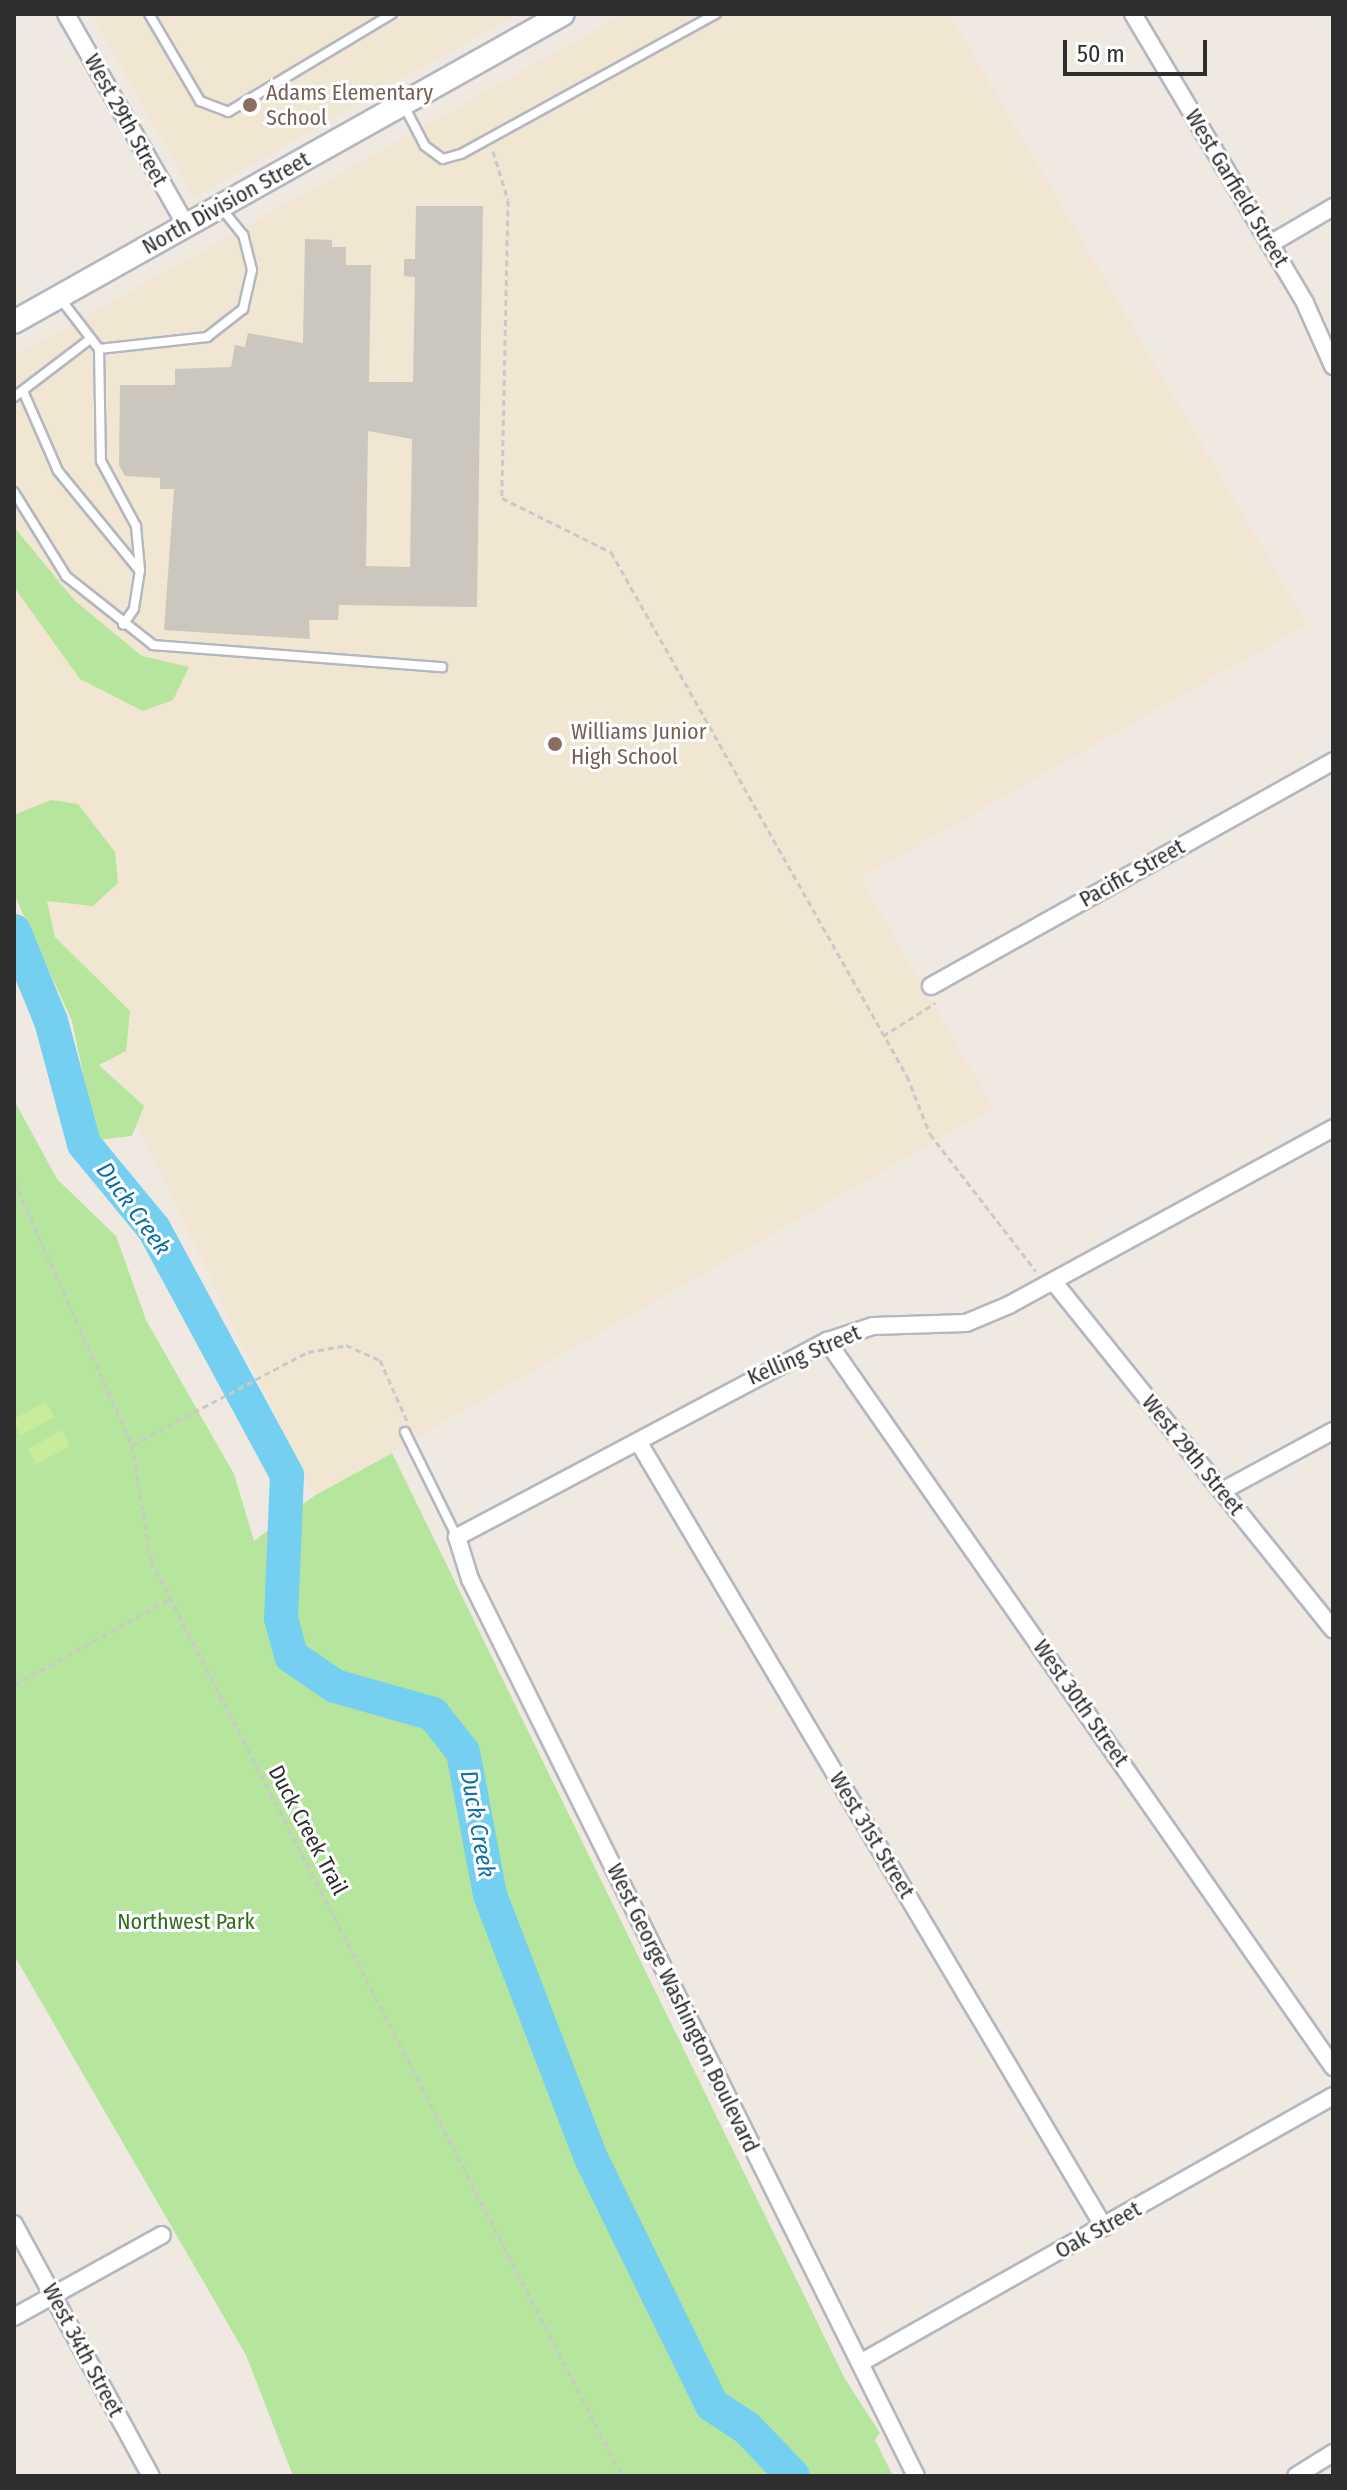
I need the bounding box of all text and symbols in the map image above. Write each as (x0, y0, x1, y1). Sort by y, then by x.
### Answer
scale bar (1067, 24, 1211, 74)
text: 50 m (1077, 40, 1125, 68)
street label: West 29th Street (79, 49, 173, 191)
place label: Adams Elementary School (266, 79, 433, 130)
marker: Adams Elementary School (241, 96, 259, 114)
street label: West Garfield Street (1180, 104, 1294, 272)
street label: North Division Street (138, 146, 314, 260)
place label: Williams Junior High School (571, 718, 706, 770)
marker: Williams Junior High School (546, 735, 564, 753)
street label: Pacific Street (1075, 833, 1189, 913)
water label: Duck Creek (90, 1157, 176, 1261)
street label: Kelling Street (743, 1319, 865, 1391)
street label: West 29th Street (1136, 1390, 1250, 1520)
street label: West 30th Street (1028, 1635, 1134, 1771)
street label: Duck Creek Trail (263, 1761, 353, 1899)
street label: West 31st Street (824, 1767, 920, 1903)
water label: Duck Creek (453, 1768, 501, 1880)
street label: West George Washington Boulevard (601, 1859, 765, 2157)
park label: Northwest Park (117, 1909, 255, 1935)
street label: Oak Street (1051, 2196, 1145, 2264)
street label: West 34th Street (37, 2279, 129, 2421)

